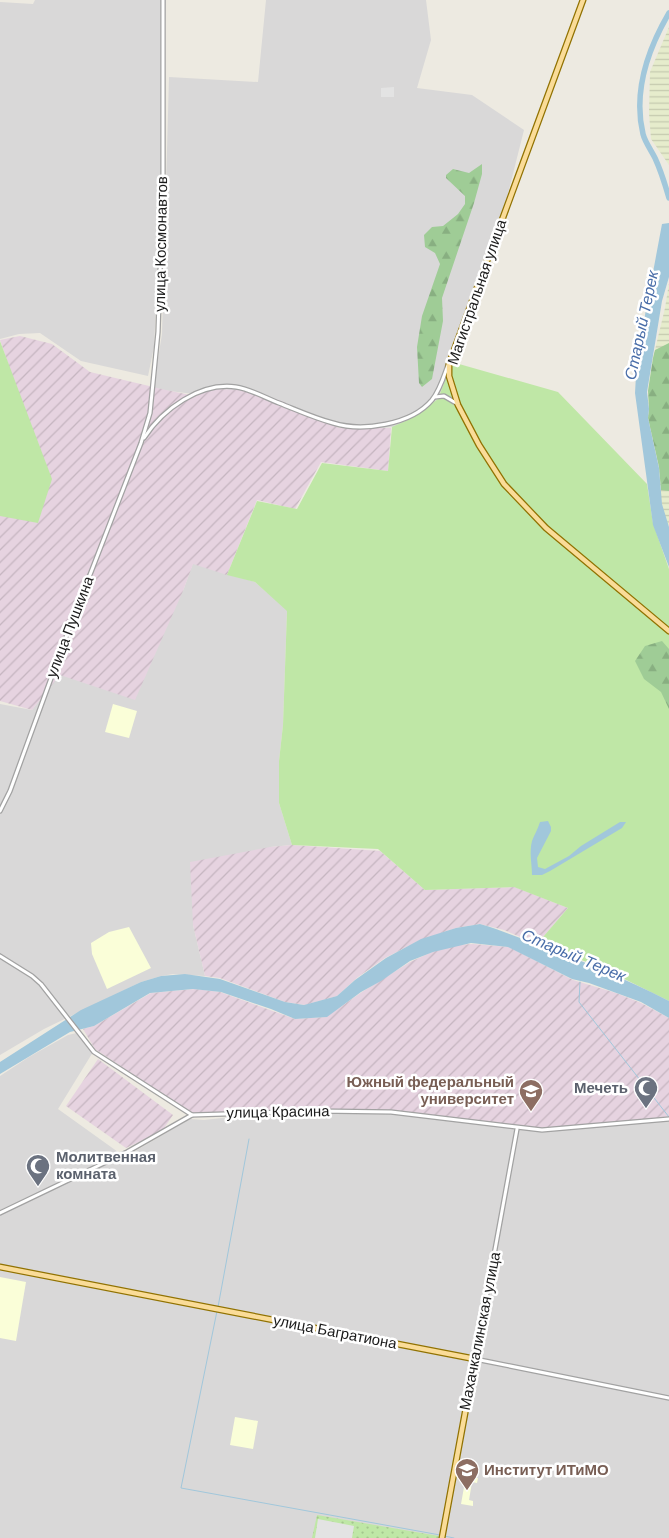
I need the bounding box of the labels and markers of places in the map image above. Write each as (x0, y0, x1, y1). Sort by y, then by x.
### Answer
place label: Южный федеральный университет (347, 1072, 514, 1109)
mosque icon: Мечеть (633, 1075, 659, 1109)
school or university icon: Южный федеральный университет (518, 1078, 544, 1112)
place label: Мечеть (574, 1078, 628, 1098)
place label: Молитвенная комната (56, 1147, 156, 1184)
mosque icon: Молитвенная комната (25, 1153, 51, 1187)
school or university icon: Институт ИТиМО (454, 1457, 480, 1491)
place label: Институт ИТиМО (484, 1460, 609, 1480)

